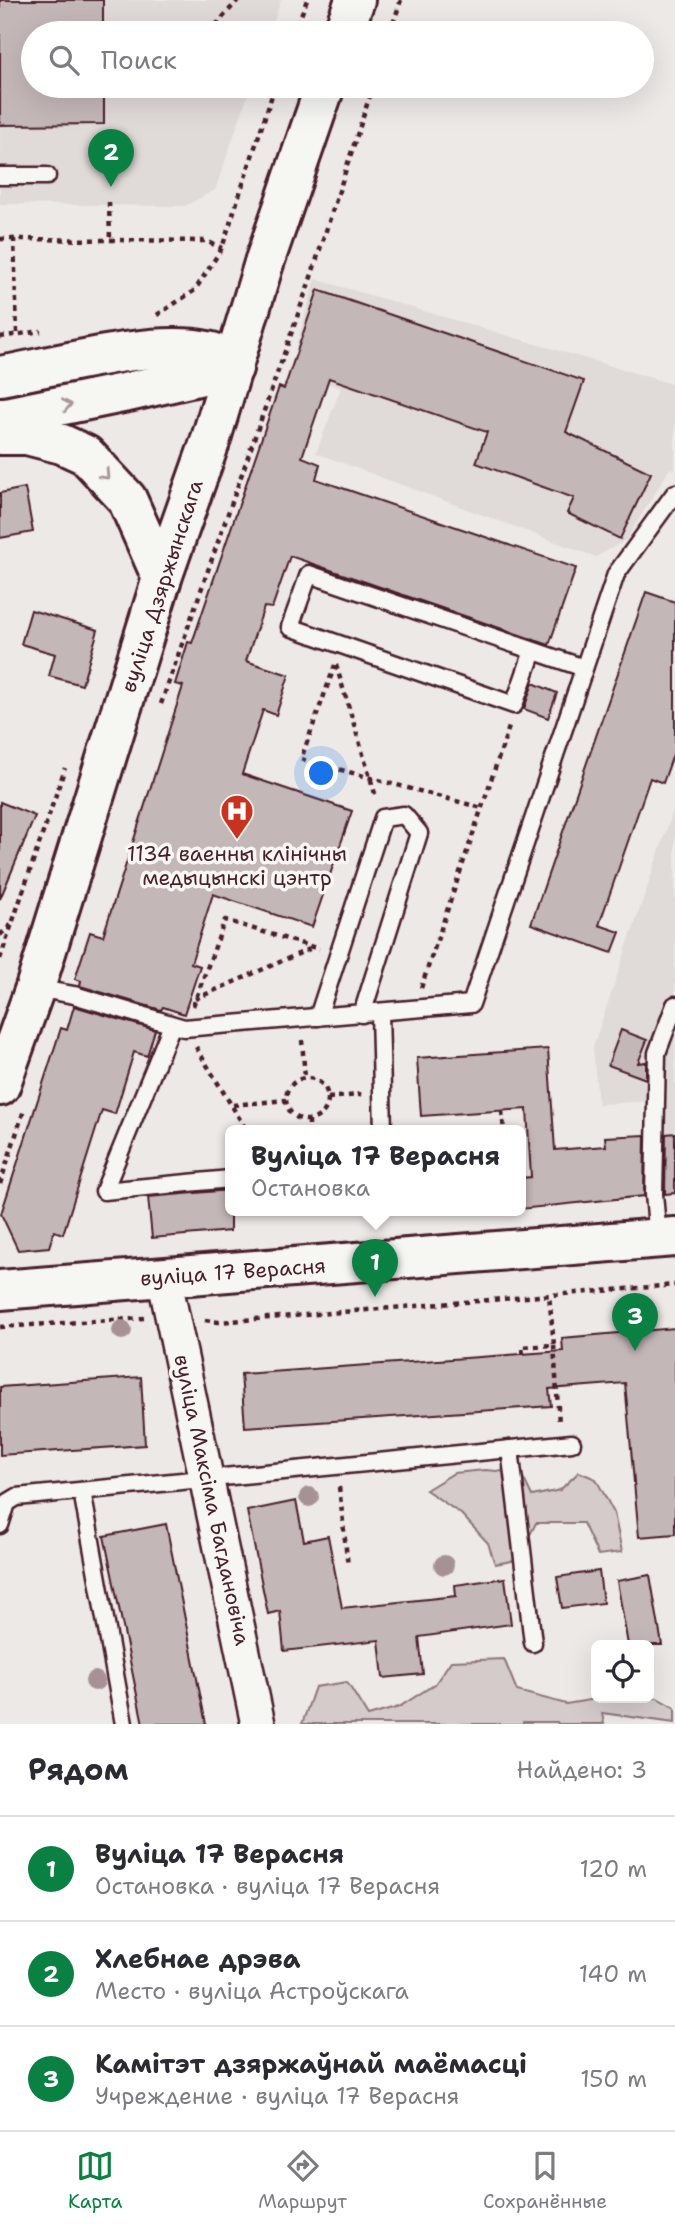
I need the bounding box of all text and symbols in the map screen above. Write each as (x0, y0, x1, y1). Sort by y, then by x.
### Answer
search box (21, 21, 654, 98)
icon: search (45, 41, 83, 79)
text: Поиск (101, 42, 177, 77)
pin: 2 (88, 129, 134, 187)
one-way arrow (61, 398, 73, 413)
one-way arrow (97, 467, 110, 480)
street label: вуліца Дзяржынскага (114, 476, 210, 696)
your location (304, 756, 338, 790)
hospital icon: 1134 ваенны клінічны медыцынскі цэнтр (218, 792, 256, 841)
place label: 1134 ваенны клінічны медыцынскі цэнтр (127, 840, 347, 892)
popup (225, 1125, 526, 1216)
text: Вуліца 17 Верасня (251, 1138, 500, 1173)
text: Остановка (251, 1173, 370, 1203)
pin: 1 (352, 1239, 398, 1297)
street label: вуліца 17 Верасня (139, 1252, 327, 1292)
pin: 3 (612, 1293, 658, 1351)
street label: вуліца Максіма Багдановіча (167, 1352, 257, 1648)
map controls (591, 1640, 654, 1703)
button: locate (591, 1640, 654, 1703)
text: Рядом (28, 1749, 128, 1790)
text: Найдено: 3 (517, 1755, 647, 1785)
text: Вуліца 17 Верасня (95, 1836, 344, 1871)
text: 1 (46, 1854, 56, 1884)
text: 120 m (579, 1854, 647, 1884)
text: Остановка · вуліца 17 Верасня (95, 1871, 440, 1901)
text: Хлебнае дрэва (95, 1941, 300, 1976)
text: 2 (43, 1959, 59, 1989)
text: 140 m (579, 1959, 647, 1989)
text: Место · вуліца Астроўскага (95, 1976, 409, 2006)
text: Камітэт дзяржаўнай маёмасці (95, 2046, 527, 2081)
text: 3 (43, 2064, 59, 2094)
text: 150 m (580, 2064, 647, 2094)
text: Учреждение · вуліца 17 Верасня (95, 2081, 459, 2111)
tab: Карта (68, 2147, 122, 2214)
tab: Маршрут (258, 2147, 347, 2214)
tab: Сохранённые (483, 2147, 607, 2214)

